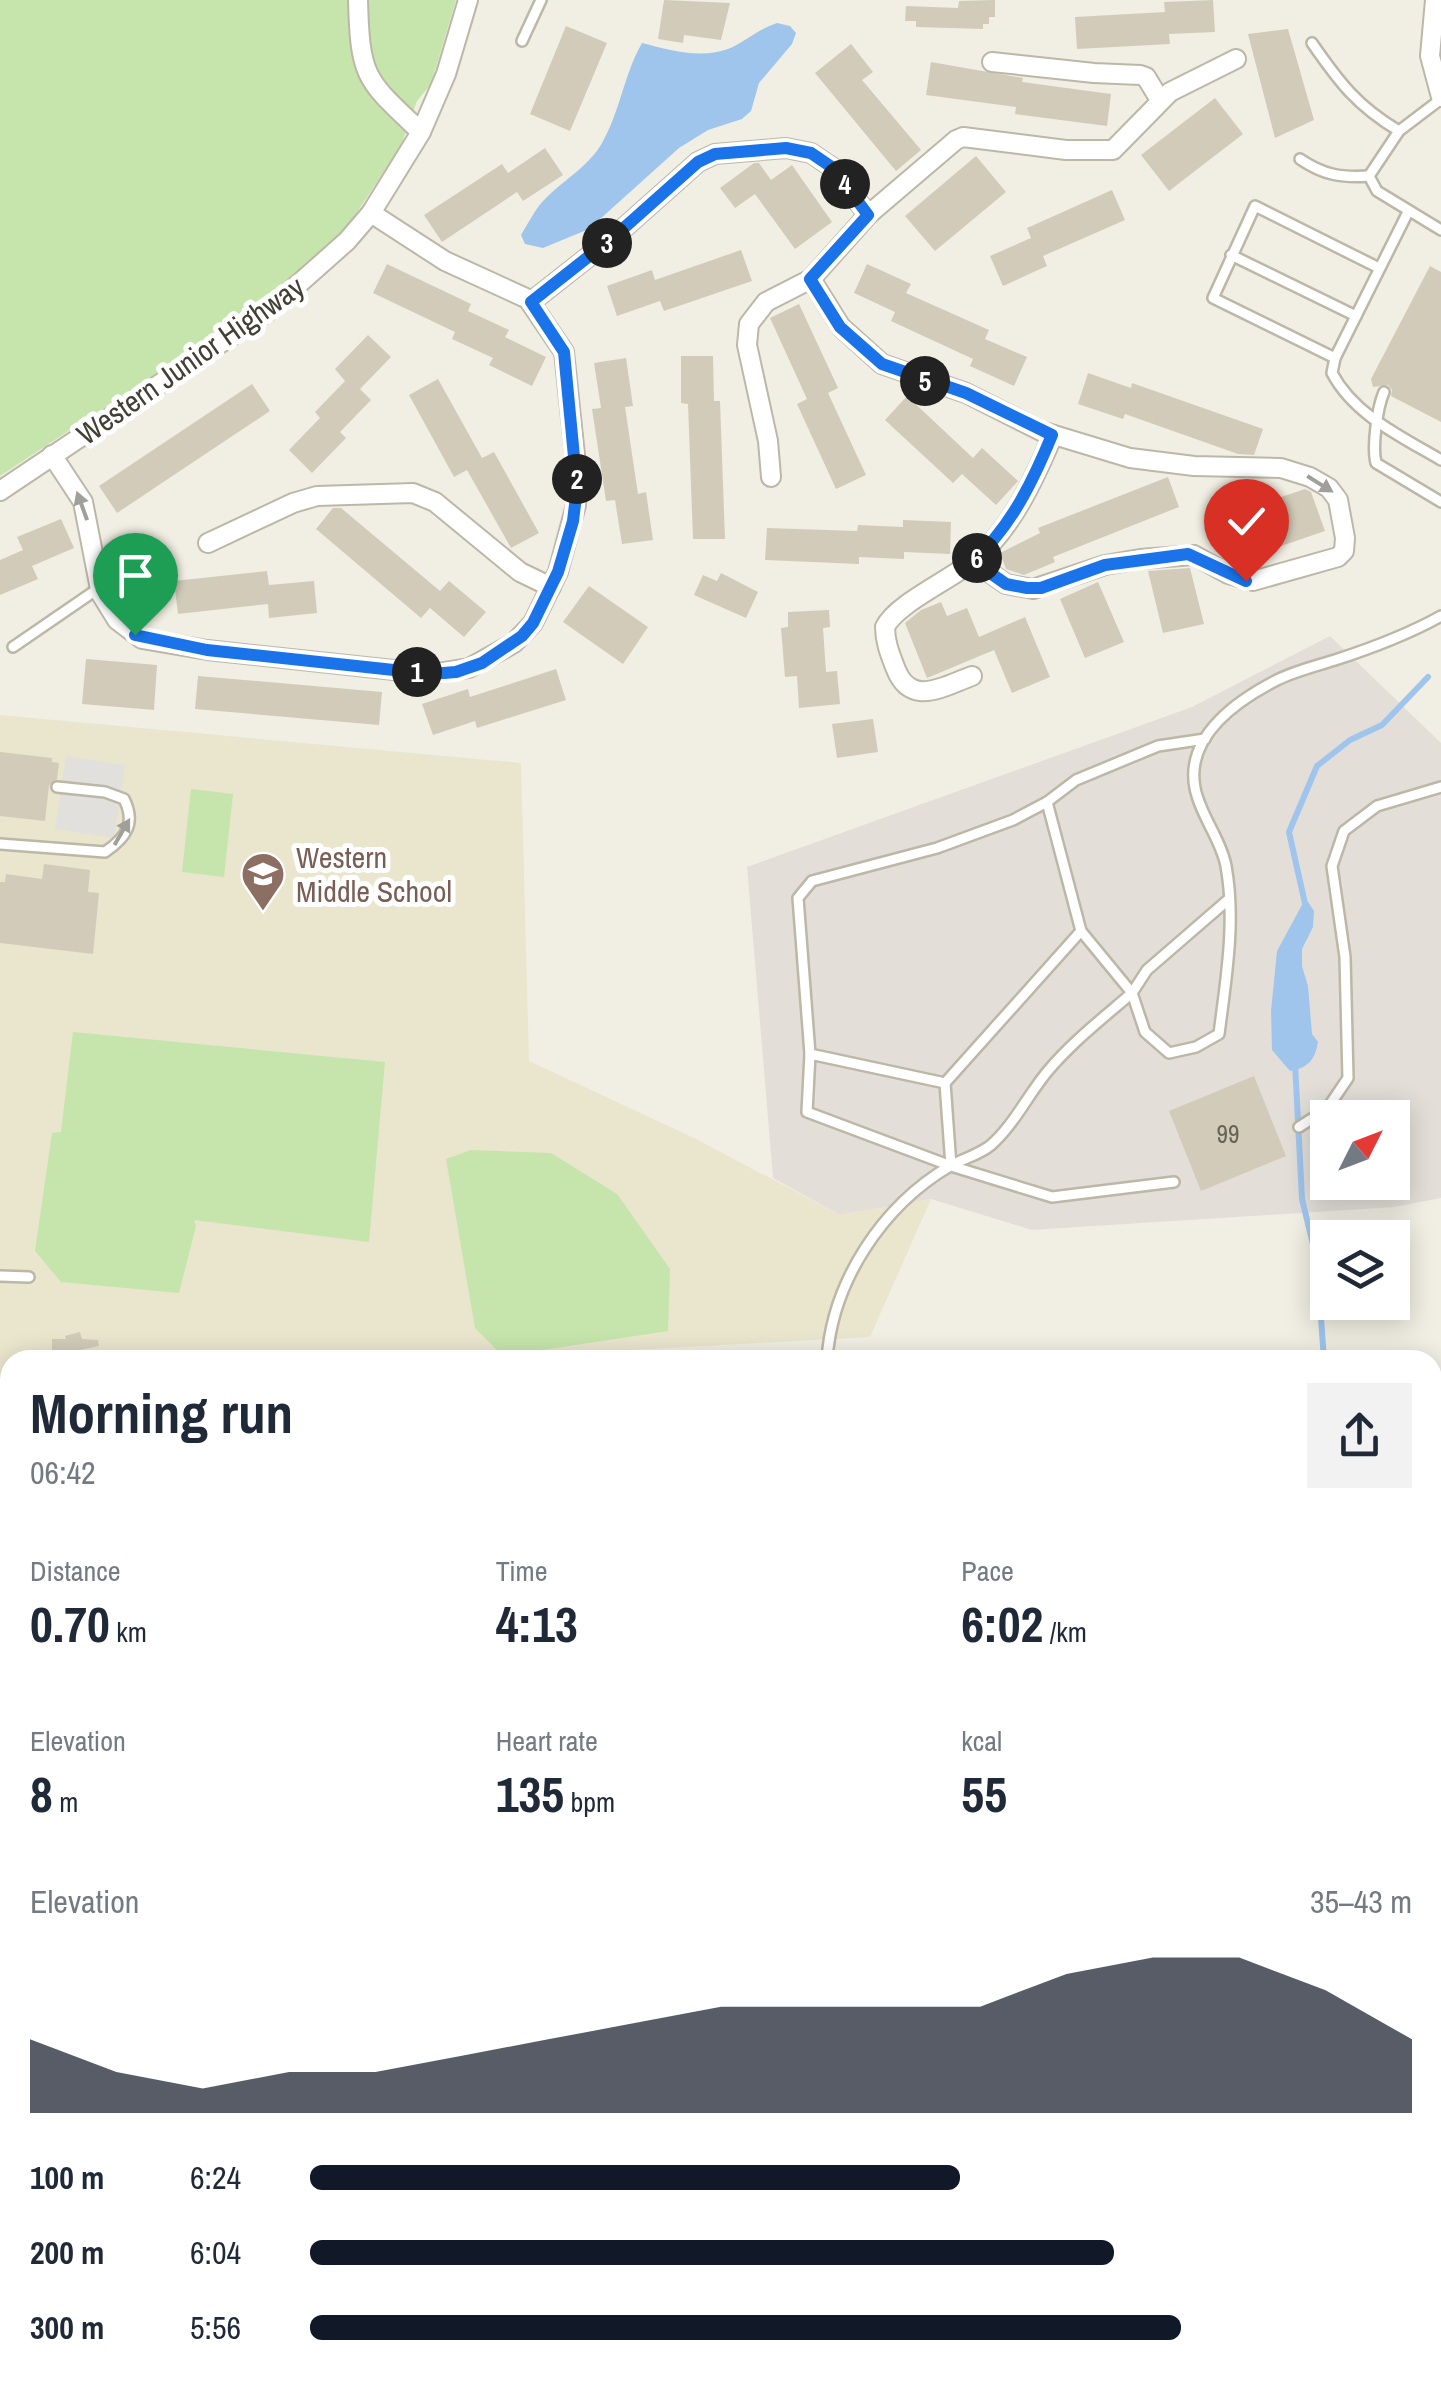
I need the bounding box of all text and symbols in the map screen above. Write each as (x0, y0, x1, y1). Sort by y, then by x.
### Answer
pin: 4 (820, 159, 870, 209)
text: 4 (839, 165, 851, 203)
pin: 3 (582, 218, 632, 268)
text: 3 (601, 224, 613, 262)
street label: Western Junior Highway (68, 266, 312, 454)
pin: 5 (900, 356, 950, 406)
text: 5 (919, 362, 931, 400)
pin: 2 (552, 454, 602, 504)
text: 2 (571, 460, 583, 498)
one-way arrow (1306, 474, 1333, 493)
pin (1204, 479, 1289, 582)
one-way arrow (74, 491, 89, 521)
icon: check (1219, 494, 1274, 549)
pin (93, 533, 178, 636)
pin: 6 (952, 533, 1002, 583)
text: 6 (971, 539, 983, 577)
icon: arrive (108, 548, 163, 603)
pin: 1 (392, 647, 442, 697)
text: 1 (411, 653, 423, 691)
one-way arrow (112, 817, 130, 845)
place label: Western Middle School (296, 837, 452, 911)
school or university icon: Western Middle School (240, 851, 286, 912)
north arrow (1310, 1100, 1410, 1200)
map controls (1310, 1100, 1410, 1320)
house number: 99 (1217, 1117, 1239, 1151)
button: layers (1310, 1220, 1410, 1320)
text: Morning run (30, 1376, 293, 1450)
button: share (1307, 1383, 1412, 1488)
text: 06:42 (30, 1451, 96, 1494)
text: Distance (30, 1552, 121, 1590)
text: Time (496, 1552, 547, 1590)
text: Pace (961, 1552, 1014, 1590)
text: 0.70 (30, 1590, 110, 1658)
text: 4:13 (496, 1590, 578, 1658)
text: 6:02 (961, 1590, 1043, 1658)
text: km (110, 1613, 147, 1651)
text: /km (1043, 1613, 1087, 1651)
text: Elevation (30, 1722, 126, 1760)
text: Heart rate (496, 1722, 598, 1760)
text: kcal (961, 1722, 1002, 1760)
text: 8 (30, 1760, 53, 1828)
text: 135 (496, 1760, 564, 1828)
text: 55 (961, 1760, 1007, 1828)
text: m (53, 1783, 78, 1821)
text: bpm (564, 1783, 615, 1821)
text: Elevation (30, 1880, 139, 1923)
text: 35–43 m (1310, 1880, 1412, 1923)
text: 100 m (30, 2156, 104, 2199)
text: 6:24 (190, 2156, 241, 2199)
text: 200 m (30, 2231, 104, 2274)
text: 6:04 (190, 2231, 241, 2274)
text: 300 m (30, 2306, 104, 2349)
text: 5:56 (190, 2306, 241, 2349)

